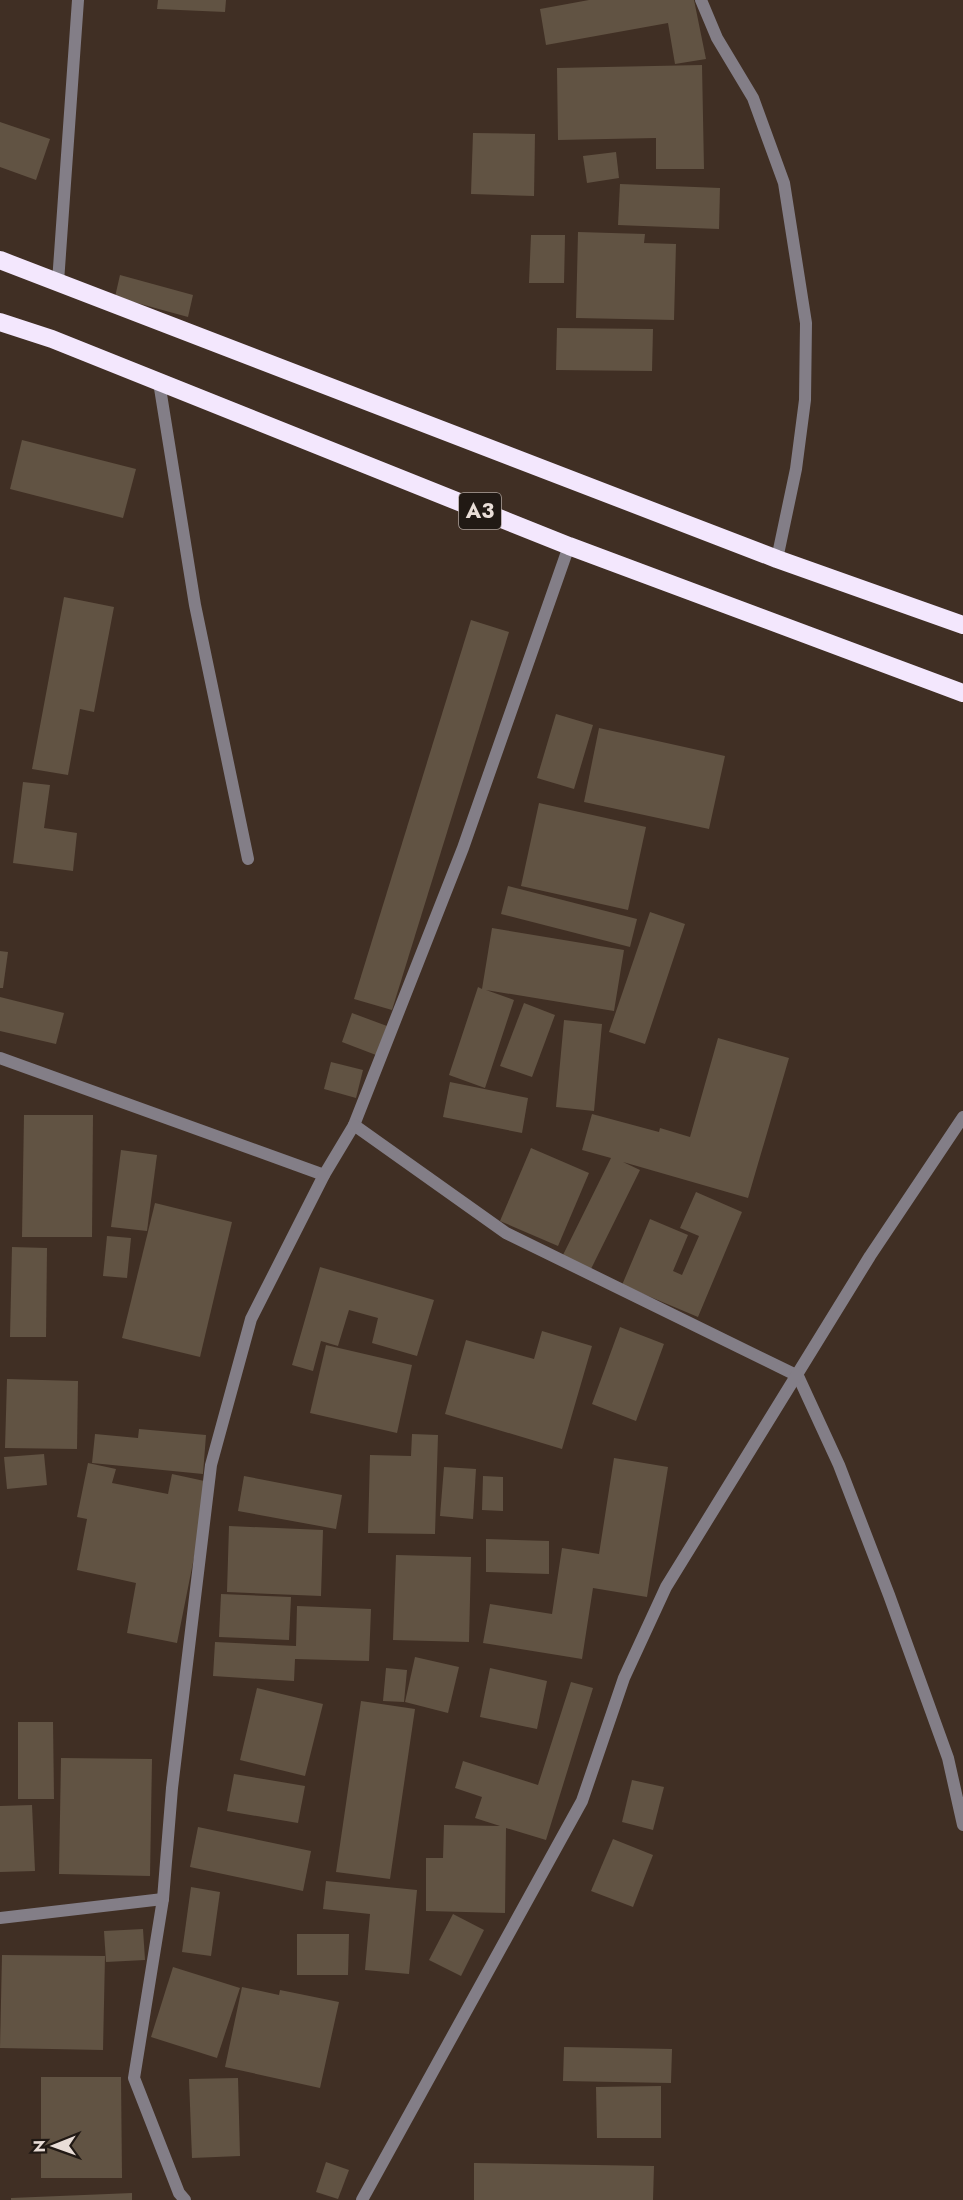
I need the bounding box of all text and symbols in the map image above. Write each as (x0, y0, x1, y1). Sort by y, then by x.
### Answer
road number: A3 (459, 493, 501, 529)
north arrow (24, 2116, 84, 2176)
text: N (28, 2140, 51, 2153)

